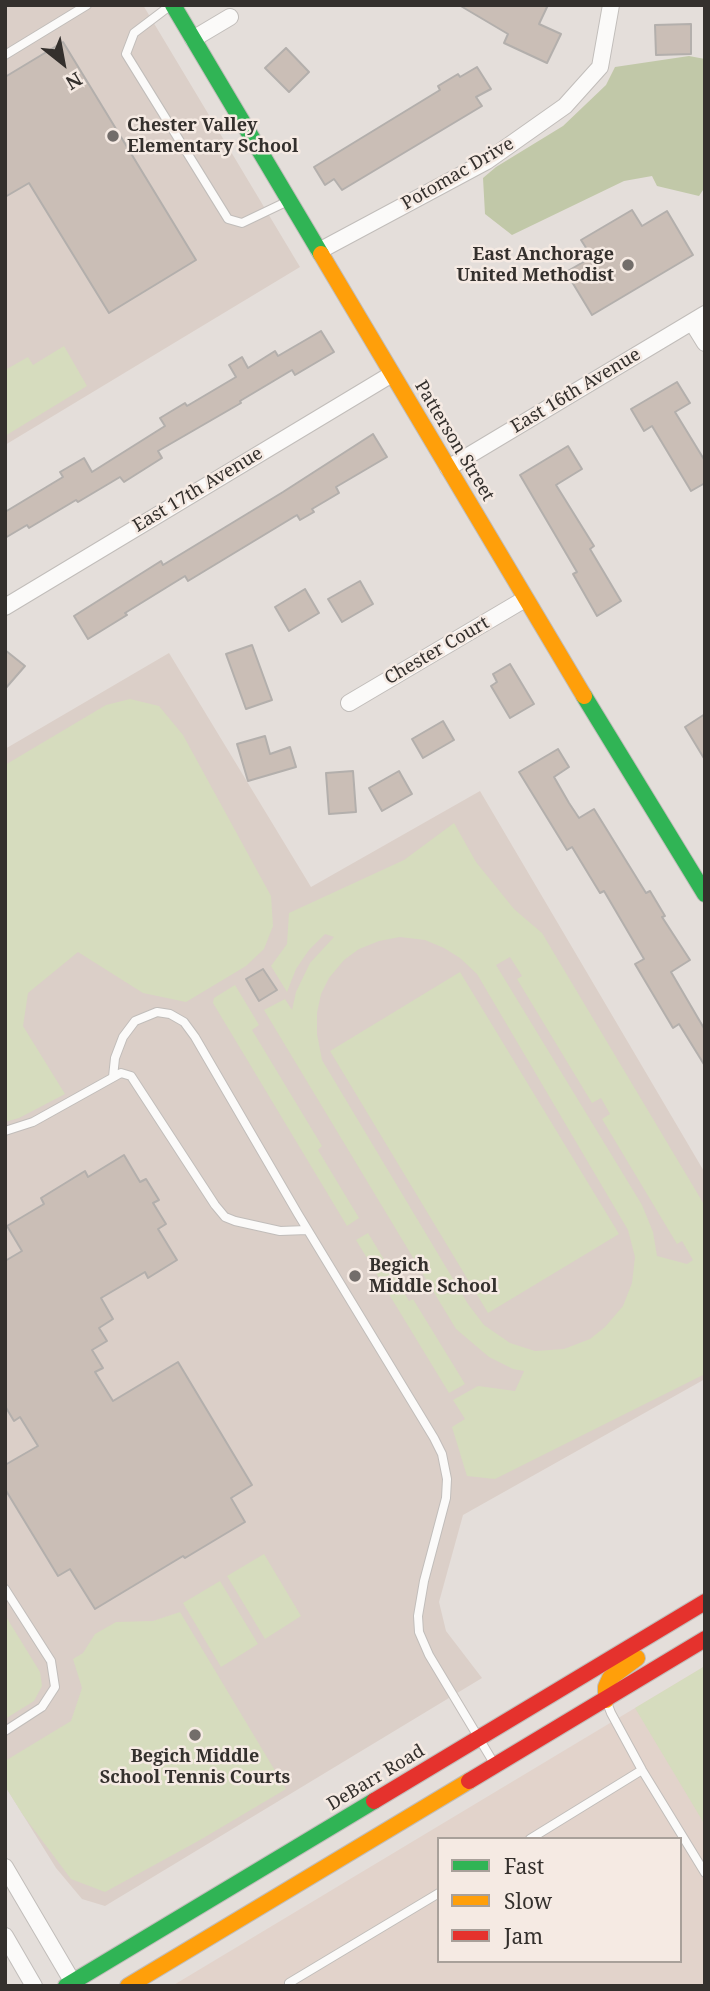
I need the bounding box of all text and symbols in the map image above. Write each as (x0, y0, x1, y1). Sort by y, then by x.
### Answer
north arrow (28, 28, 98, 98)
text: N (61, 66, 87, 96)
place label: Chester Valley Elementary School (127, 115, 298, 158)
marker: Chester Valley Elementary School (105, 128, 121, 144)
street label: Potomac Drive (398, 133, 518, 215)
place label: East Anchorage United Methodist (457, 244, 614, 286)
marker: East Anchorage United Methodist (620, 257, 636, 273)
street label: East 16th Avenue (507, 344, 645, 438)
street label: Patterson Street (410, 377, 498, 505)
street label: East 17th Avenue (129, 443, 267, 537)
street label: Chester Court (381, 612, 493, 690)
place label: Begich Middle School (369, 1255, 498, 1298)
marker: Begich Middle School (347, 1268, 363, 1284)
marker: Begich Middle School Tennis Courts (187, 1727, 203, 1743)
street label: DeBarr Road (323, 1741, 429, 1815)
place label: Begich Middle School Tennis Courts (100, 1746, 290, 1788)
legend (437, 1837, 682, 1963)
text: Fast (504, 1852, 544, 1880)
text: Slow (504, 1887, 552, 1915)
text: Jam (504, 1922, 543, 1950)

